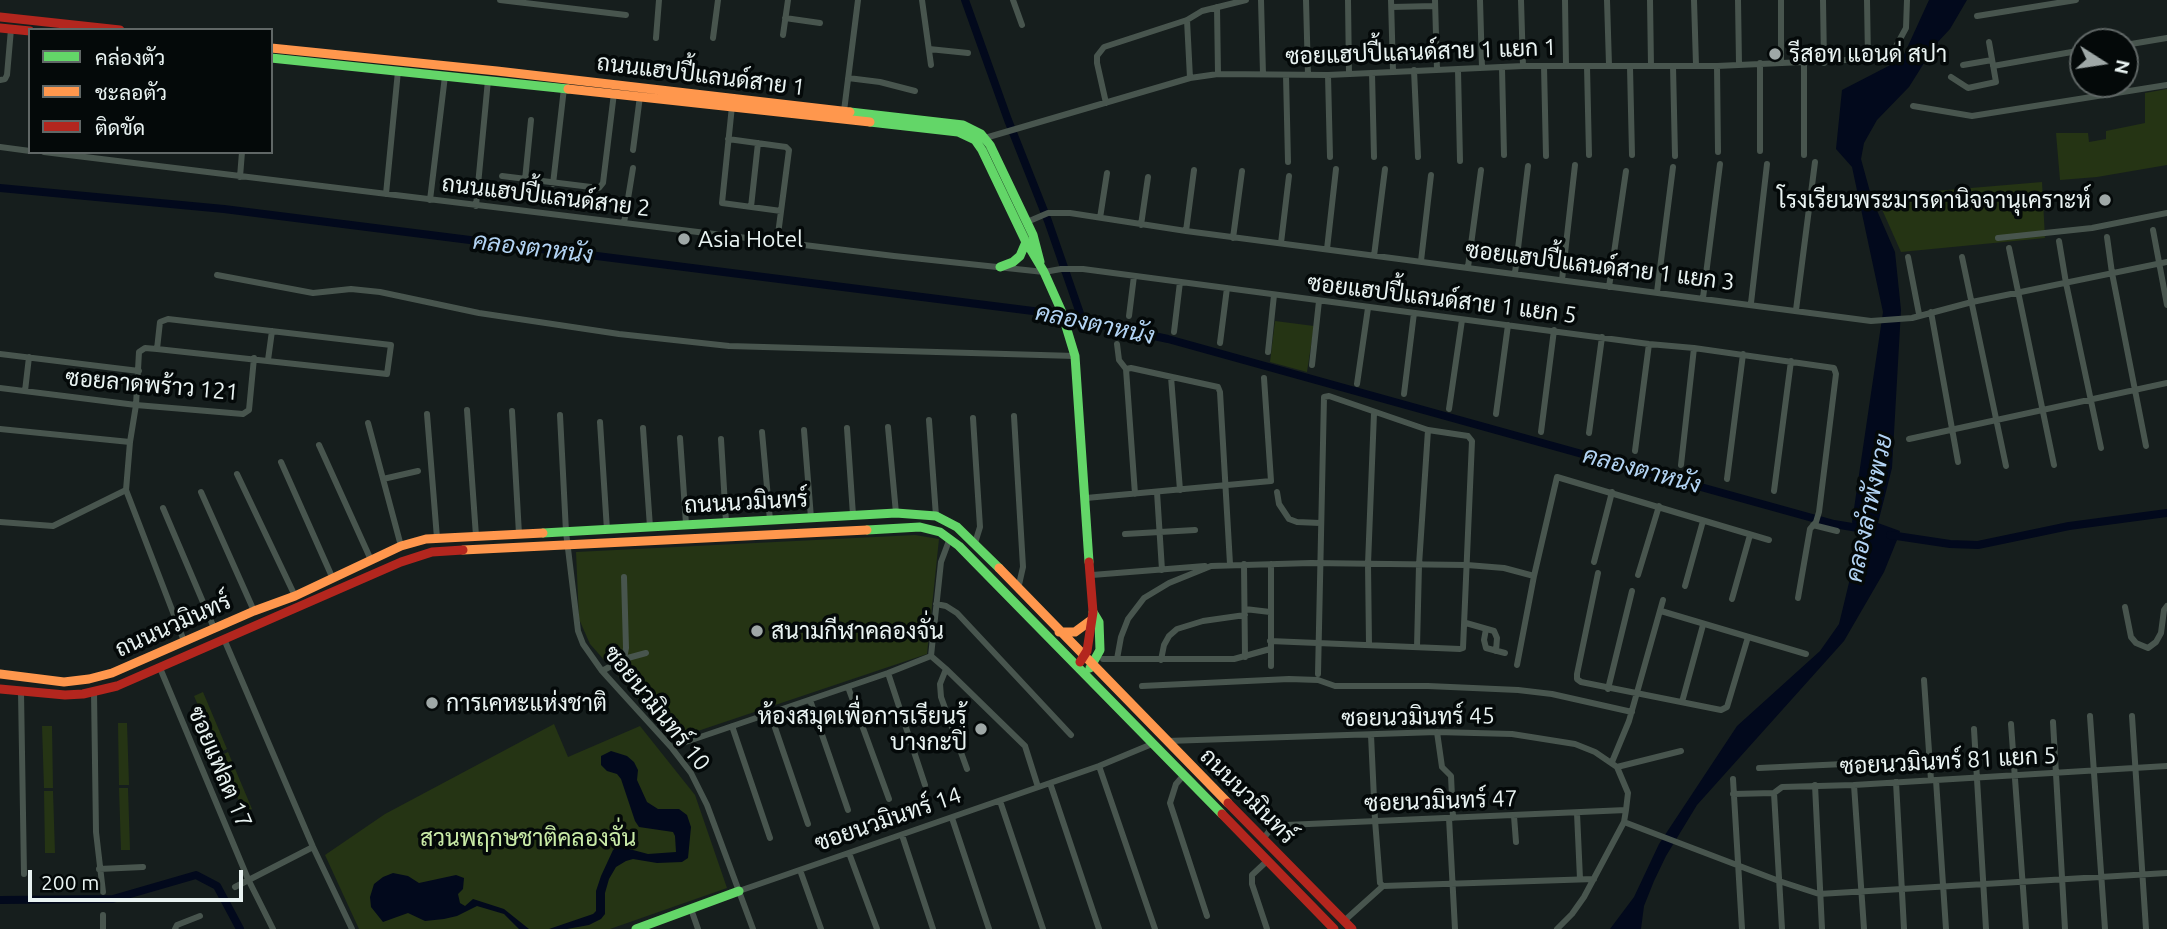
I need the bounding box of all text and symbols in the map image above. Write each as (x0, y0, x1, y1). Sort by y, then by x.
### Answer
legend (28, 28, 273, 154)
north arrow (2069, 28, 2139, 98)
street label: ซอยแฮปปี้แลนด์สาย 1 แยก 1 (1285, 33, 1557, 71)
place label: รีสอท แอนด่ สปา (1789, 40, 1947, 68)
text: คล่องตัว (95, 45, 165, 69)
marker: รีสอท แอนด่ สปา (1767, 46, 1783, 62)
street label: ถนนแฮปปี้แลนด์สาย 1 (595, 49, 807, 101)
text: N (2110, 58, 2135, 76)
text: ชะลอตัว (95, 80, 167, 104)
text: ติดขัด (95, 115, 145, 139)
street label: ถนนแฮปปี้แลนด์สาย 2 (440, 170, 652, 222)
place label: โรงเรียนพระมารดานิจจานุเคราะห์ (1777, 186, 2091, 214)
marker: โรงเรียนพระมารดานิจจานุเคราะห์ (2097, 192, 2113, 208)
place label: Asia Hotel (698, 225, 803, 253)
water label: คลองตาหนัง (471, 226, 595, 270)
marker: Asia Hotel (676, 231, 692, 247)
street label: ซอยแฮปปี้แลนด์สาย 1 แยก 3 (1464, 236, 1736, 296)
street label: ซอยแฮปปี้แลนด์สาย 1 แยก 5 (1306, 269, 1578, 329)
water label: คลองตาหนัง (1033, 297, 1157, 351)
street label: ซอยลาดพร้าว 121 (64, 364, 240, 406)
water label: คลองลำพังพวย (1839, 431, 1899, 585)
water label: คลองตาหนัง (1580, 440, 1704, 500)
street label: ถนนนวมินทร์ (683, 485, 809, 519)
street label: ถนนนวมินทร์ (111, 587, 235, 663)
place label: สนามกีฬาคลองจั่น (771, 617, 944, 645)
marker: สนามกีฬาคลองจั่น (749, 623, 765, 639)
street label: ซอยนวมินทร์ 10 (598, 640, 716, 776)
place label: การเคหะแห่งชาติ (446, 689, 607, 717)
marker: การเคหะแห่งชาติ (424, 695, 440, 711)
street label: ซอยแฟลต 17 (182, 702, 258, 832)
place label: ห้องสมุดเพื่อการเรียนรู้ บางกะปิ (757, 702, 967, 756)
street label: ซอยนวมินทร์ 45 (1341, 702, 1495, 732)
marker: ห้องสมุดเพื่อการเรียนรู้ บางกะปิ (973, 721, 989, 737)
street label: ถนนนวมินทร์ (1194, 742, 1302, 850)
street label: ซอยนวมินทร์ 81 แยก 5 (1839, 742, 2057, 780)
street label: ซอยนวมินทร์ 14 (811, 781, 965, 857)
street label: ซอยนวมินทร์ 47 (1364, 785, 1518, 817)
park label: สวนพฤกษชาติคลองจั่น (420, 824, 636, 852)
scale bar (32, 856, 247, 900)
text: 200 m (41, 870, 99, 894)

